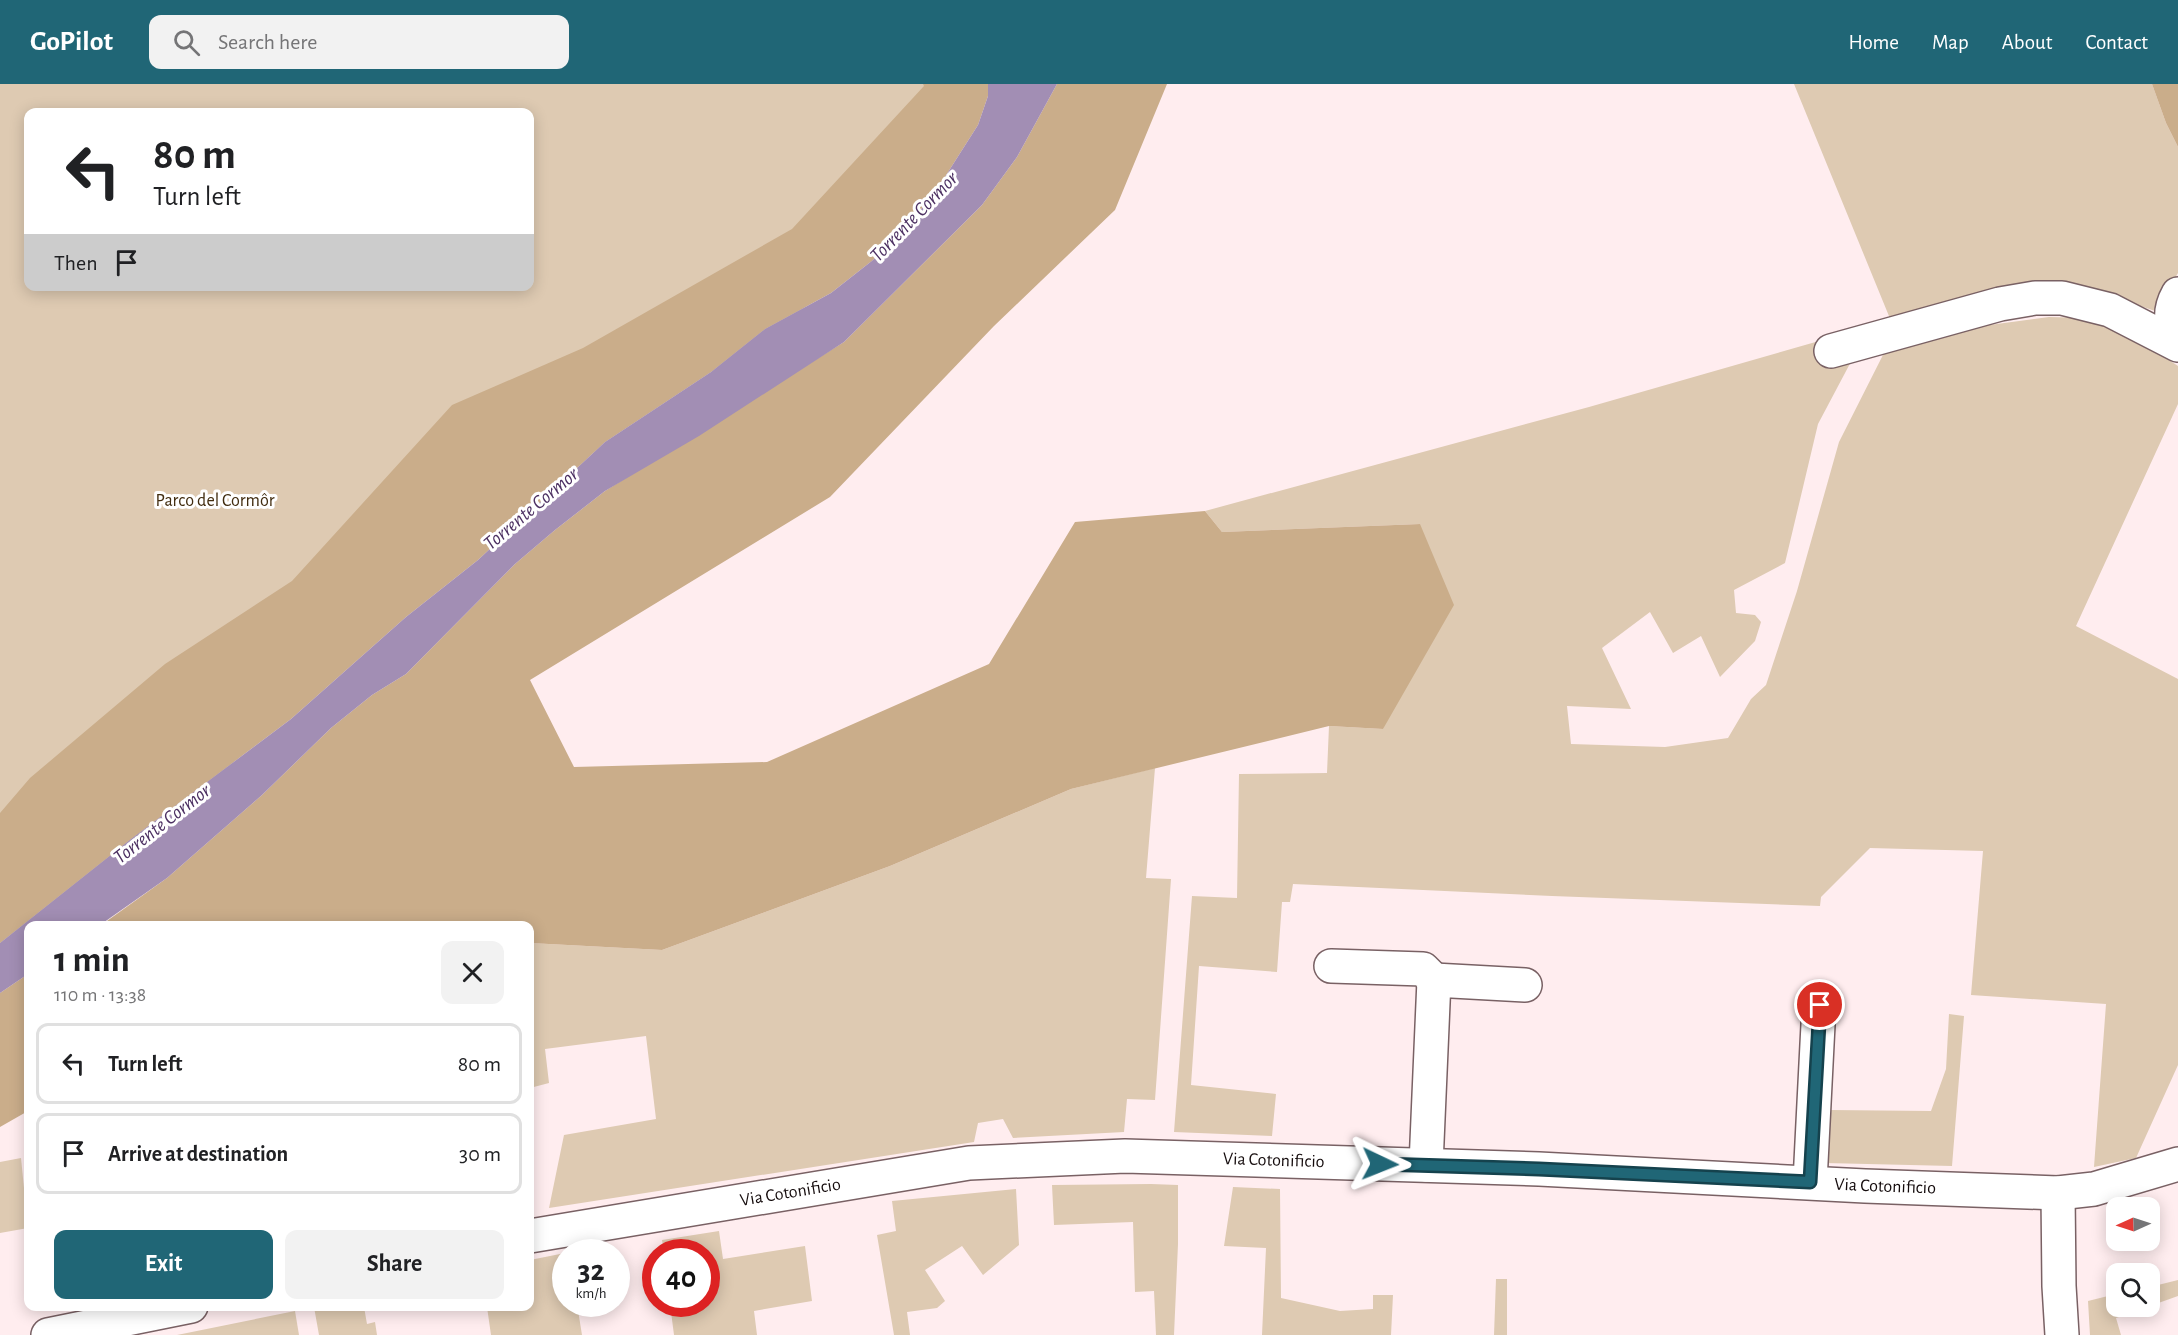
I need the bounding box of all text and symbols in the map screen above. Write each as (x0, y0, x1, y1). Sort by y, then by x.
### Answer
search box (149, 15, 569, 69)
icon: search (170, 26, 203, 59)
text: GoPilot (30, 28, 113, 56)
text: Search here (218, 31, 318, 53)
text: Home (1848, 32, 1899, 53)
text: Map (1932, 32, 1969, 53)
text: About (2002, 32, 2052, 53)
text: Contact (2085, 32, 2148, 53)
icon: left (54, 132, 132, 210)
text: 80 m (153, 134, 236, 176)
water label: Torrente Cormor (866, 168, 962, 266)
text: Turn left (153, 183, 241, 210)
icon: arrive (110, 246, 143, 279)
text: Then (54, 252, 98, 274)
water label: Torrente Cormor (480, 464, 582, 554)
park label: Parco del Cormôr (156, 492, 275, 510)
water label: Torrente Cormor (110, 780, 214, 868)
button: close (441, 941, 504, 1004)
text: 1 min (54, 942, 130, 978)
pin (1794, 979, 1845, 1030)
text: 110 m · 13:38 (54, 985, 146, 1005)
icon: arrive (1803, 988, 1836, 1021)
icon: left (57, 1047, 90, 1080)
text: Turn left (108, 1053, 182, 1075)
text: 80 m (458, 1053, 501, 1075)
position arrow (1348, 1132, 1412, 1196)
icon: arrive (57, 1137, 90, 1170)
text: Arrive at destination (108, 1143, 288, 1165)
text: 30 m (459, 1143, 501, 1165)
street label: Via Cotonificio (1223, 1150, 1325, 1171)
street label: Via Cotonificio (739, 1175, 842, 1210)
street label: Via Cotonificio (1834, 1175, 1936, 1198)
north arrow (2106, 1197, 2160, 1251)
map controls (2106, 1197, 2160, 1317)
button: Exit (54, 1230, 273, 1299)
button: Share (285, 1230, 504, 1299)
speed limit sign: 40 (642, 1239, 720, 1317)
text: 32 (577, 1256, 605, 1286)
button: search (2106, 1263, 2160, 1317)
text: km/h (576, 1286, 606, 1301)

